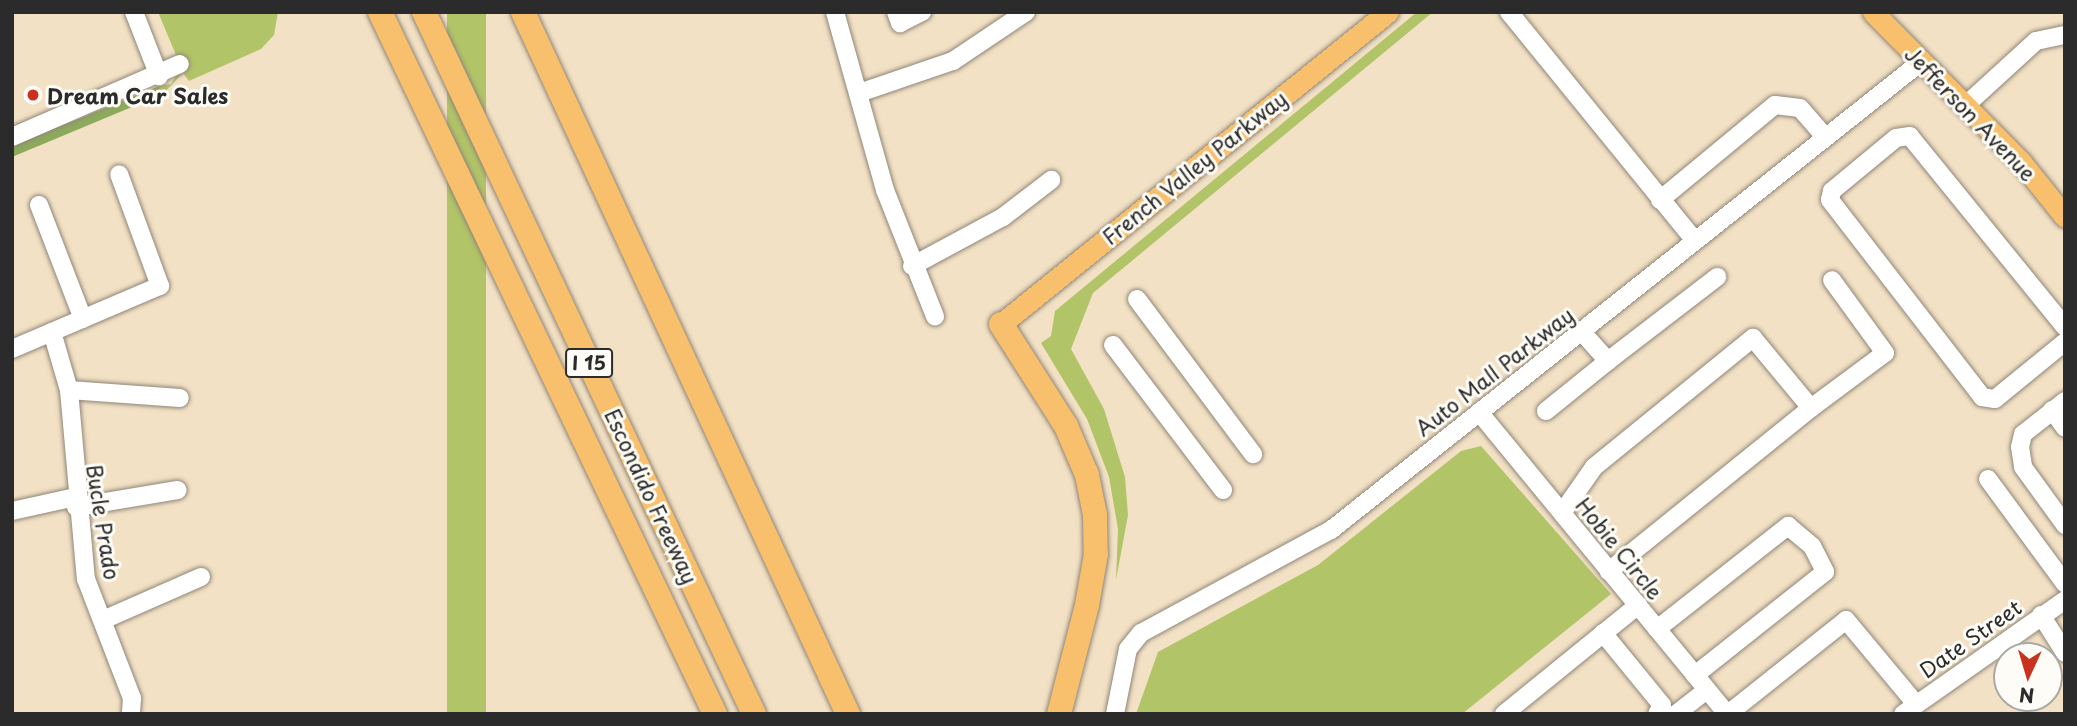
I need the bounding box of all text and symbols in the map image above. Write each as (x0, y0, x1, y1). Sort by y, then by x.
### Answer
street label: Jefferson Avenue (1902, 42, 2040, 184)
place label: Dream Car Sales (47, 82, 229, 108)
street label: French Valley Parkway (1096, 84, 1292, 250)
marker: Dream Car Sales (25, 87, 41, 103)
street label: Auto Mall Parkway (1409, 301, 1579, 441)
road number: I 15 (564, 348, 614, 378)
street label: Escondido Freeway (600, 404, 704, 588)
street label: Bucle Prado (82, 462, 126, 582)
street label: Hobie Circle (1571, 492, 1669, 604)
street label: Date Street (1914, 594, 2026, 682)
north arrow (1993, 642, 2063, 712)
text: N (2018, 681, 2035, 710)

